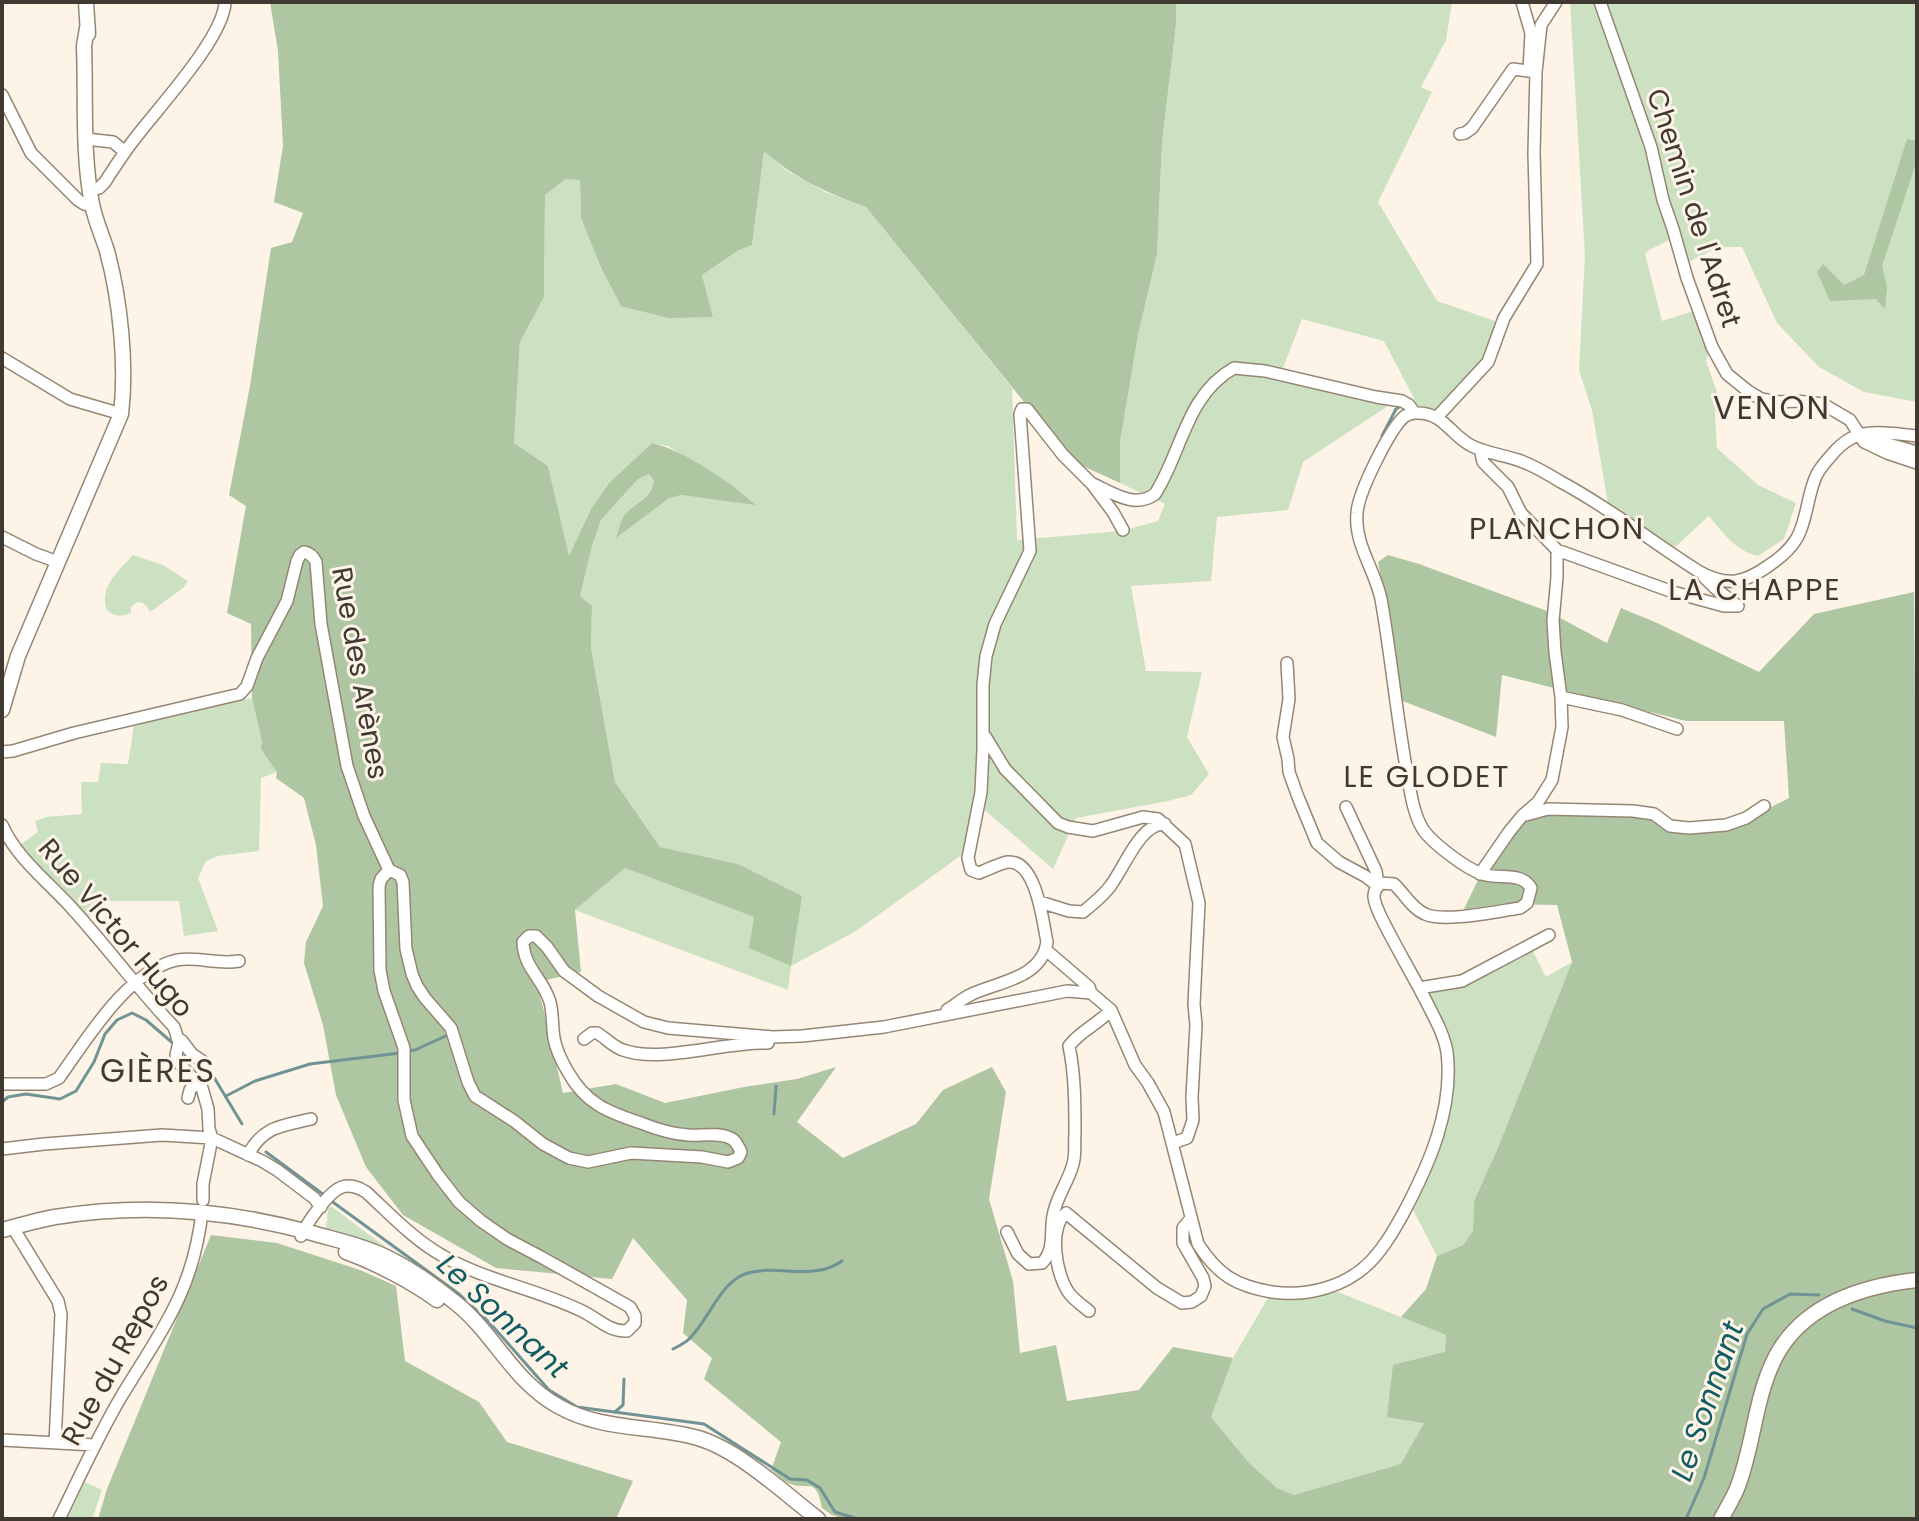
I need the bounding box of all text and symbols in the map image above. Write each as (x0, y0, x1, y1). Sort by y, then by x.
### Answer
street label: Chemin de l'Adret (1637, 84, 1751, 332)
district label: VENON (1713, 385, 1831, 430)
district label: PLANCHON (1469, 507, 1645, 550)
street label: Rue des Arènes (322, 564, 398, 782)
district label: LA CHAPPE (1668, 568, 1842, 611)
district label: LE GLODET (1343, 755, 1511, 798)
street label: Rue Victor Hugo (29, 830, 203, 1026)
district label: GIÈRES (100, 1048, 216, 1093)
water label: Le Sonnant (428, 1244, 579, 1389)
street label: Rue du Repos (52, 1267, 178, 1453)
water label: Le Sonnant (1660, 1315, 1755, 1486)

